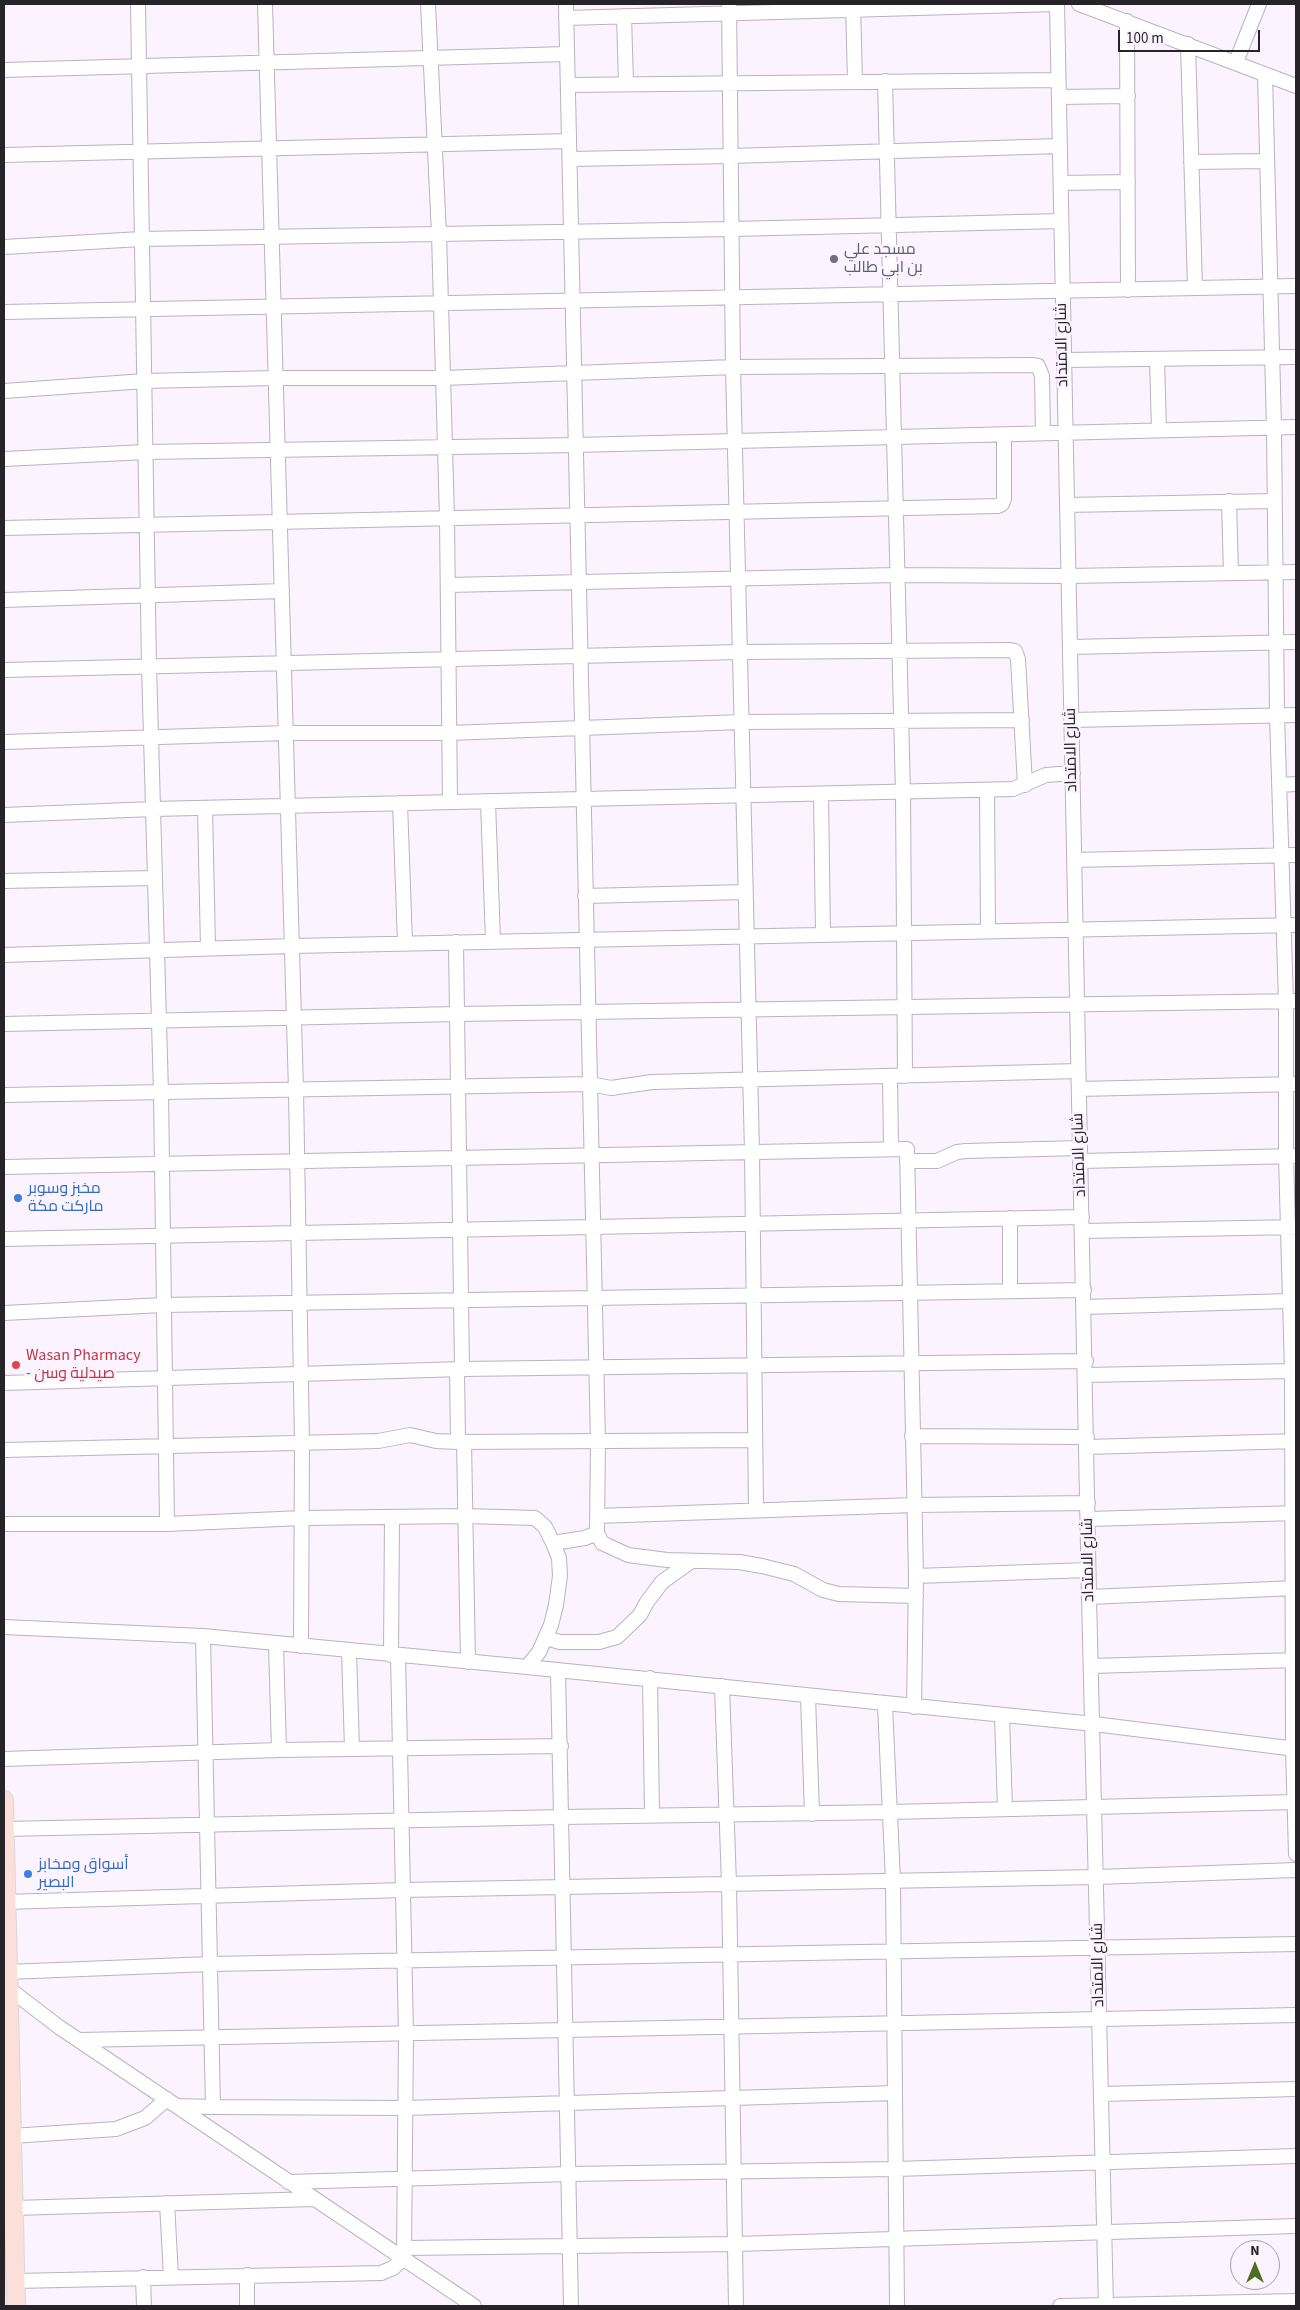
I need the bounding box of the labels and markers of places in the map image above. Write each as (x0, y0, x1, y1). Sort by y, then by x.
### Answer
place label: مسجد علي بن ابي طالب (844, 240, 923, 278)
marker: مسجد علي بن ابي طالب (828, 253, 840, 265)
place label: مخبز وسوبر ماركت مكة (28, 1179, 104, 1217)
marker: مخبز وسوبر ماركت مكة (12, 1192, 24, 1204)
place label: Wasan Pharmacy - صيدلية وسن (26, 1346, 141, 1384)
marker: Wasan Pharmacy - صيدلية وسن (10, 1359, 22, 1371)
place label: أسواق ومخابز البصير (38, 1855, 129, 1893)
marker: أسواق ومخابز البصير (22, 1868, 34, 1880)

